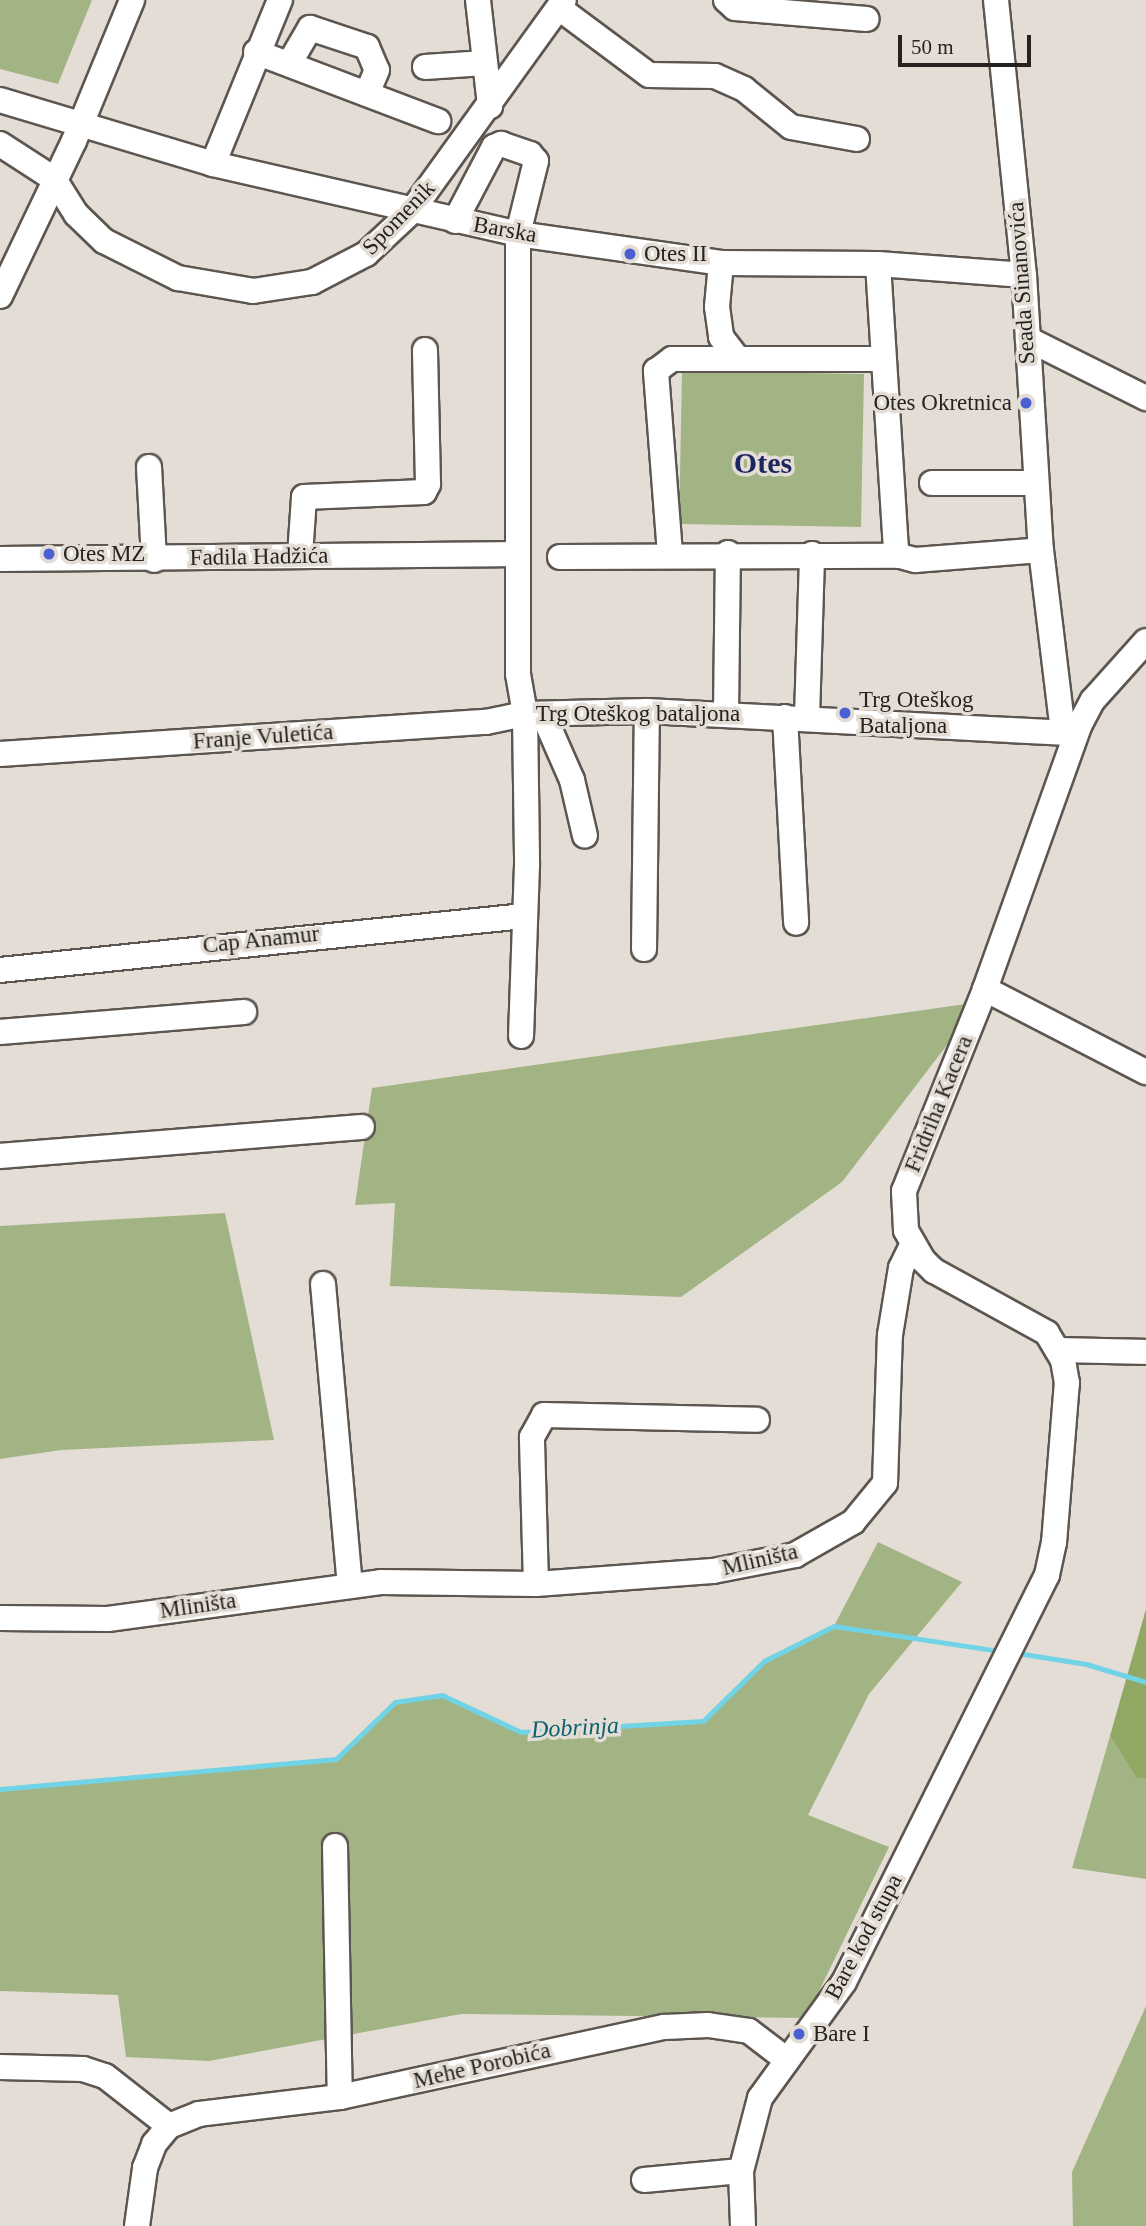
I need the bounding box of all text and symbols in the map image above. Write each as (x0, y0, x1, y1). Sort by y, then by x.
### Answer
scale bar (901, 21, 1034, 65)
text: 50 m (911, 35, 954, 59)
street label: Spomenik (357, 175, 441, 261)
street label: Seada Sinanovića (1003, 201, 1041, 365)
street label: Barska (471, 211, 539, 249)
place label: Otes II (644, 240, 707, 268)
marker: Otes II (622, 246, 638, 262)
place label: Otes Okretnica (873, 389, 1012, 417)
marker: Otes Okretnica (1018, 395, 1034, 411)
district label: Otes (734, 445, 792, 481)
place label: Otes MZ (63, 540, 145, 568)
street label: Fadila Hadžića (189, 542, 329, 572)
marker: Otes MZ (41, 546, 57, 562)
place label: Trg Oteškog Bataljona (859, 686, 973, 740)
street label: Trg Oteškog bataljona (536, 700, 740, 728)
marker: Trg Oteškog Bataljona (837, 705, 853, 721)
street label: Franje Vuletića (192, 718, 334, 756)
street label: Cap Anamur (201, 920, 321, 960)
street label: Fridriha Kacera (899, 1032, 979, 1176)
street label: Mliništa (720, 1538, 800, 1582)
street label: Mliništa (158, 1587, 238, 1625)
water label: Dobrinja (530, 1711, 620, 1745)
street label: Bare kod stupa (819, 1870, 909, 2004)
place label: Bare I (813, 2020, 870, 2048)
marker: Bare I (791, 2026, 807, 2042)
street label: Mehe Porobića (411, 2037, 553, 2095)

